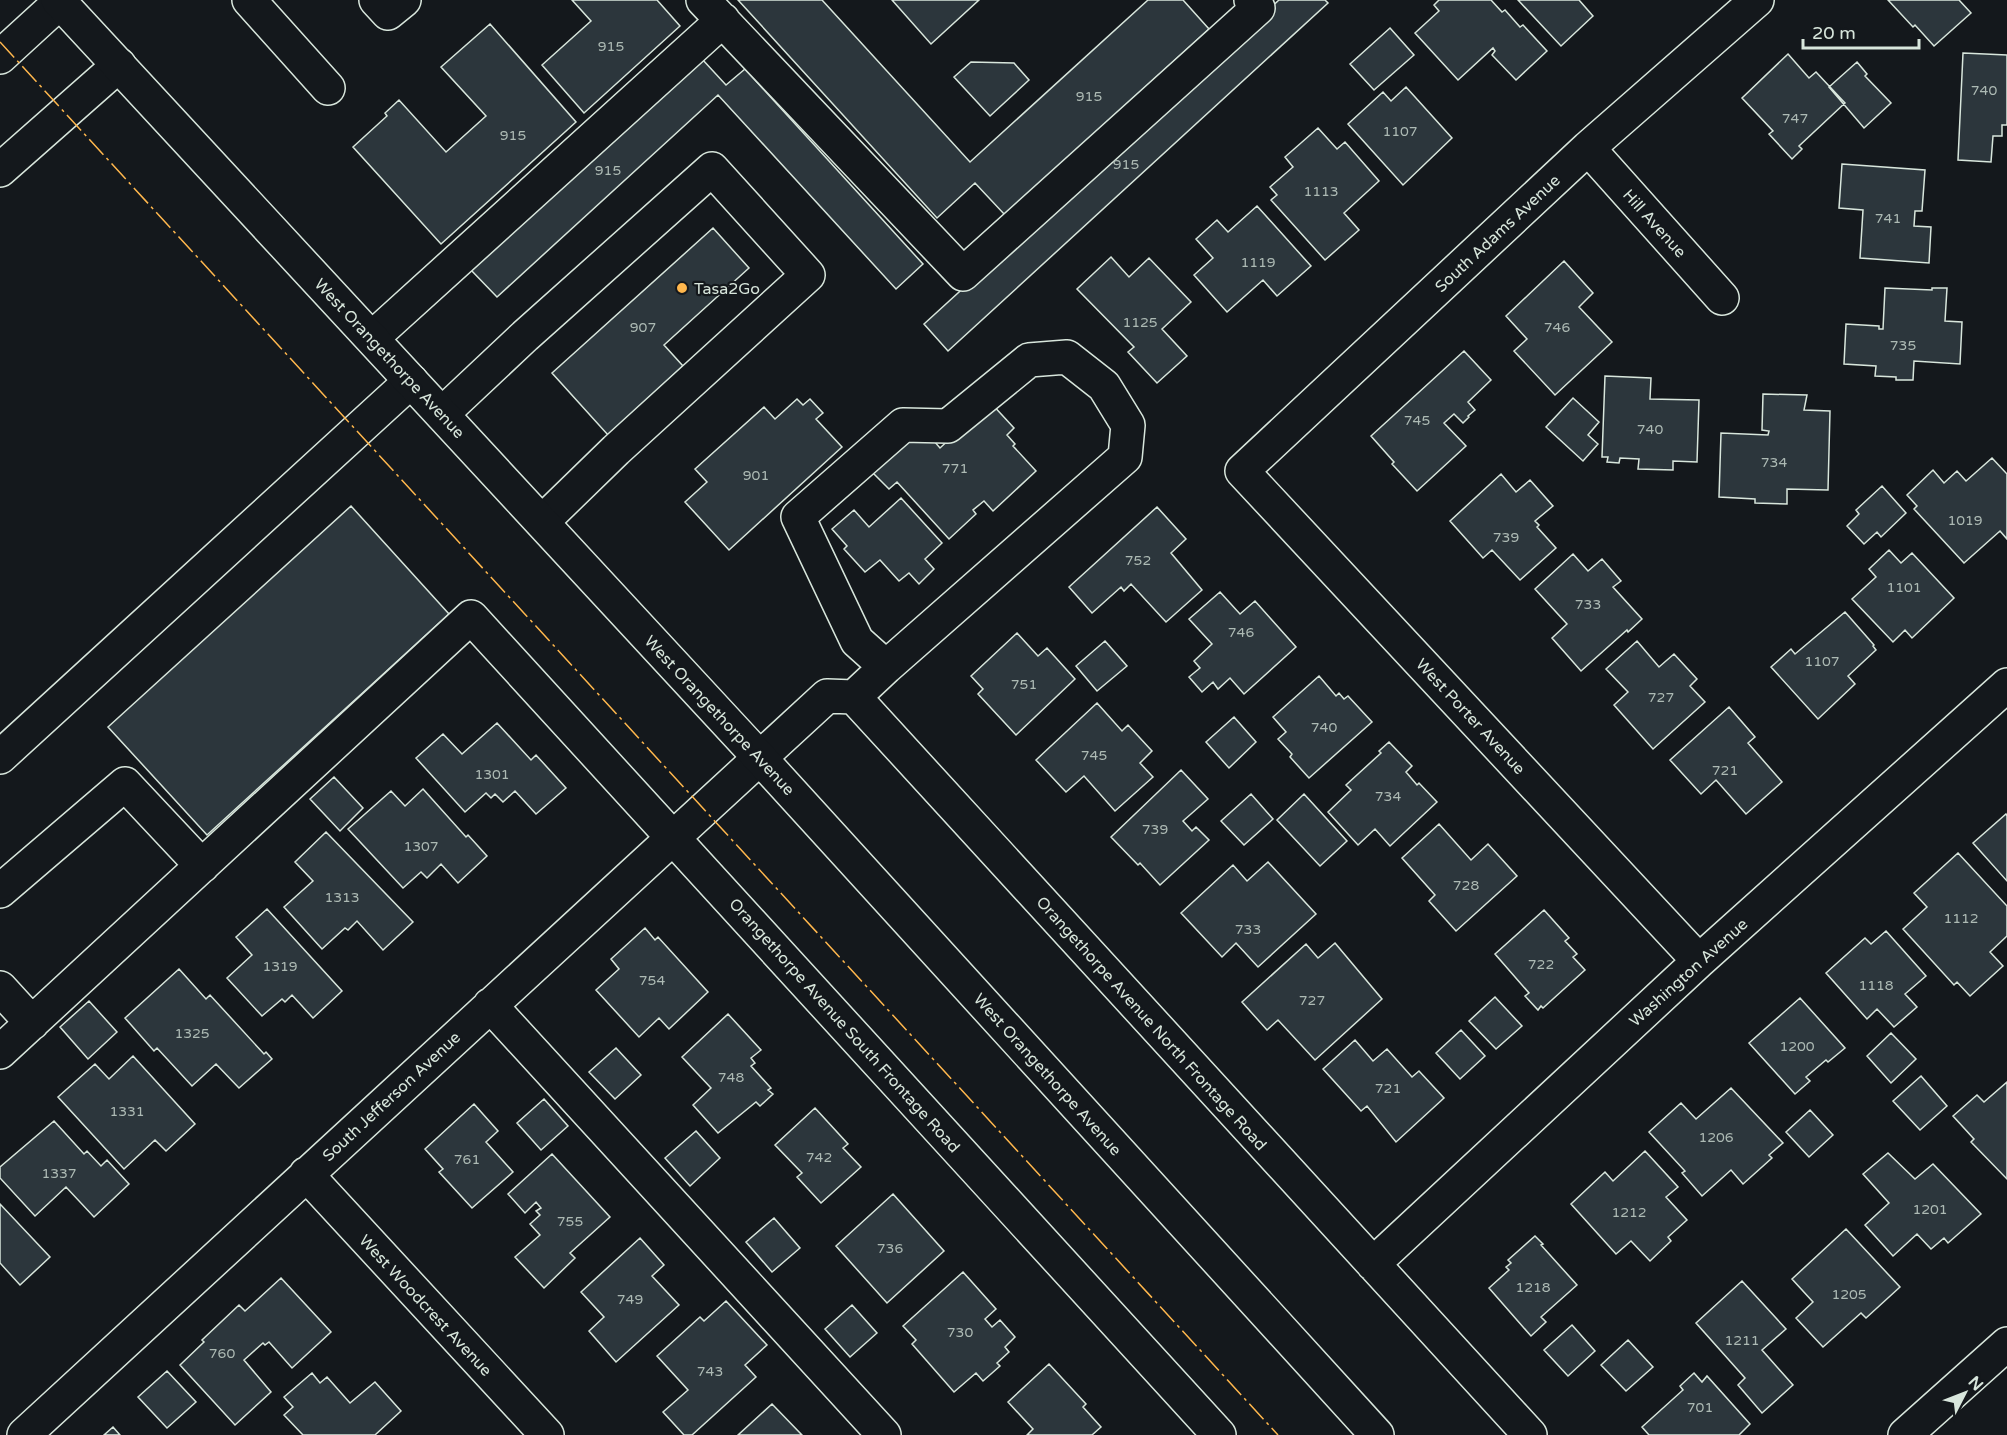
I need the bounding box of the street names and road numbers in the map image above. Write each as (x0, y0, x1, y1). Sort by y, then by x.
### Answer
street label: South Adams Avenue (1431, 171, 1564, 297)
street label: Hill Avenue (1618, 185, 1690, 262)
street label: West Orangethorpe Avenue (310, 274, 469, 443)
street label: West Orangethorpe Avenue (640, 631, 799, 800)
street label: West Porter Avenue (1411, 654, 1529, 779)
street label: Orangethorpe Avenue North Frontage Road (1032, 893, 1271, 1155)
street label: Orangethorpe Avenue South Frontage Road (724, 894, 964, 1157)
street label: Washington Avenue (1625, 914, 1752, 1031)
street label: West Orangethorpe Avenue (969, 989, 1125, 1160)
street label: South Jefferson Avenue (318, 1028, 465, 1166)
street label: West Woodcrest Avenue (355, 1231, 496, 1381)

